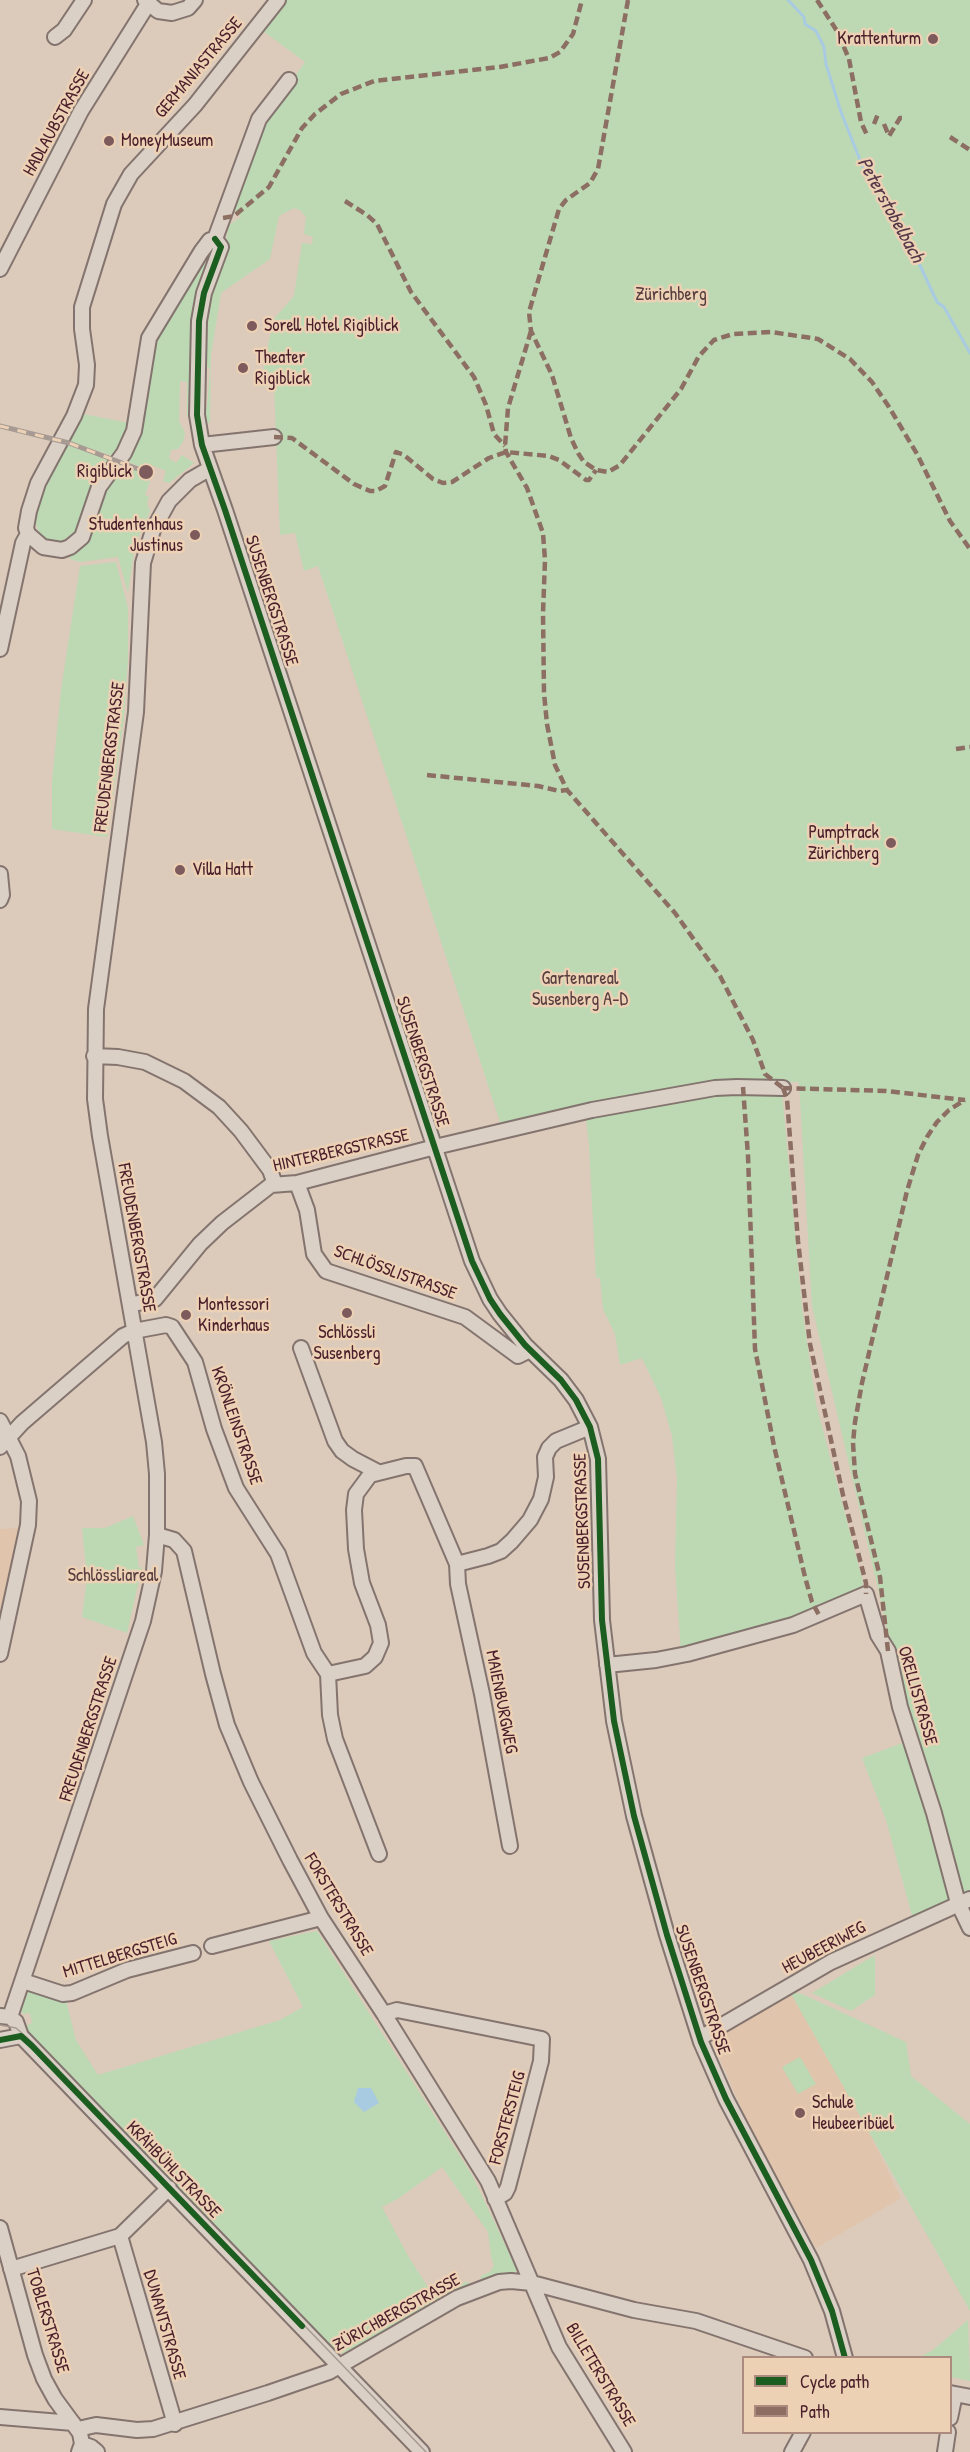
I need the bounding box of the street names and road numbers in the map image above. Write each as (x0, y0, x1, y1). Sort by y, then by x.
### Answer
street label: GERMANIASTRASSE (151, 13, 247, 123)
street label: HADLAUBSTRASSE (19, 66, 95, 180)
street label: SUSENBERGSTRASSE (240, 533, 302, 669)
street label: FREUDENBERGSTRASSE (90, 681, 130, 833)
street label: SUSENBERGSTRASSE (391, 994, 453, 1130)
street label: HINTERBERGSTRASSE (271, 1125, 411, 1177)
street label: FREUDENBERGSTRASSE (112, 1162, 160, 1314)
street label: SCHLÖSSLISTRASSE (331, 1241, 459, 1305)
street label: KRÖNLEINSTRASSE (206, 1364, 266, 1488)
street label: SUSENBERGSTRASSE (570, 1453, 596, 1589)
street label: ORELLISTRASSE (893, 1644, 941, 1748)
street label: MAIENBURGWEG (480, 1649, 522, 1755)
street label: FREUDENBERGSTRASSE (55, 1654, 123, 1804)
street label: FORSTERSTRASSE (299, 1850, 377, 1960)
street label: HEUBEERIWEG (779, 1917, 869, 1979)
street label: SUSENBERGSTRASSE (670, 1922, 734, 2058)
street label: MITTELBERGSTEIG (60, 1928, 180, 1984)
street label: FORSTERSTEIG (485, 2069, 531, 2167)
street label: KRÄHBÜHLSTRASSE (121, 2117, 225, 2223)
street label: TOBLERSTRASSE (21, 2266, 73, 2376)
street label: DUNANTSTRASSE (138, 2268, 190, 2382)
street label: ZÜRICHBERGSTRASSE (330, 2269, 464, 2357)
street label: BILLETERSTRASSE (561, 2319, 639, 2431)

